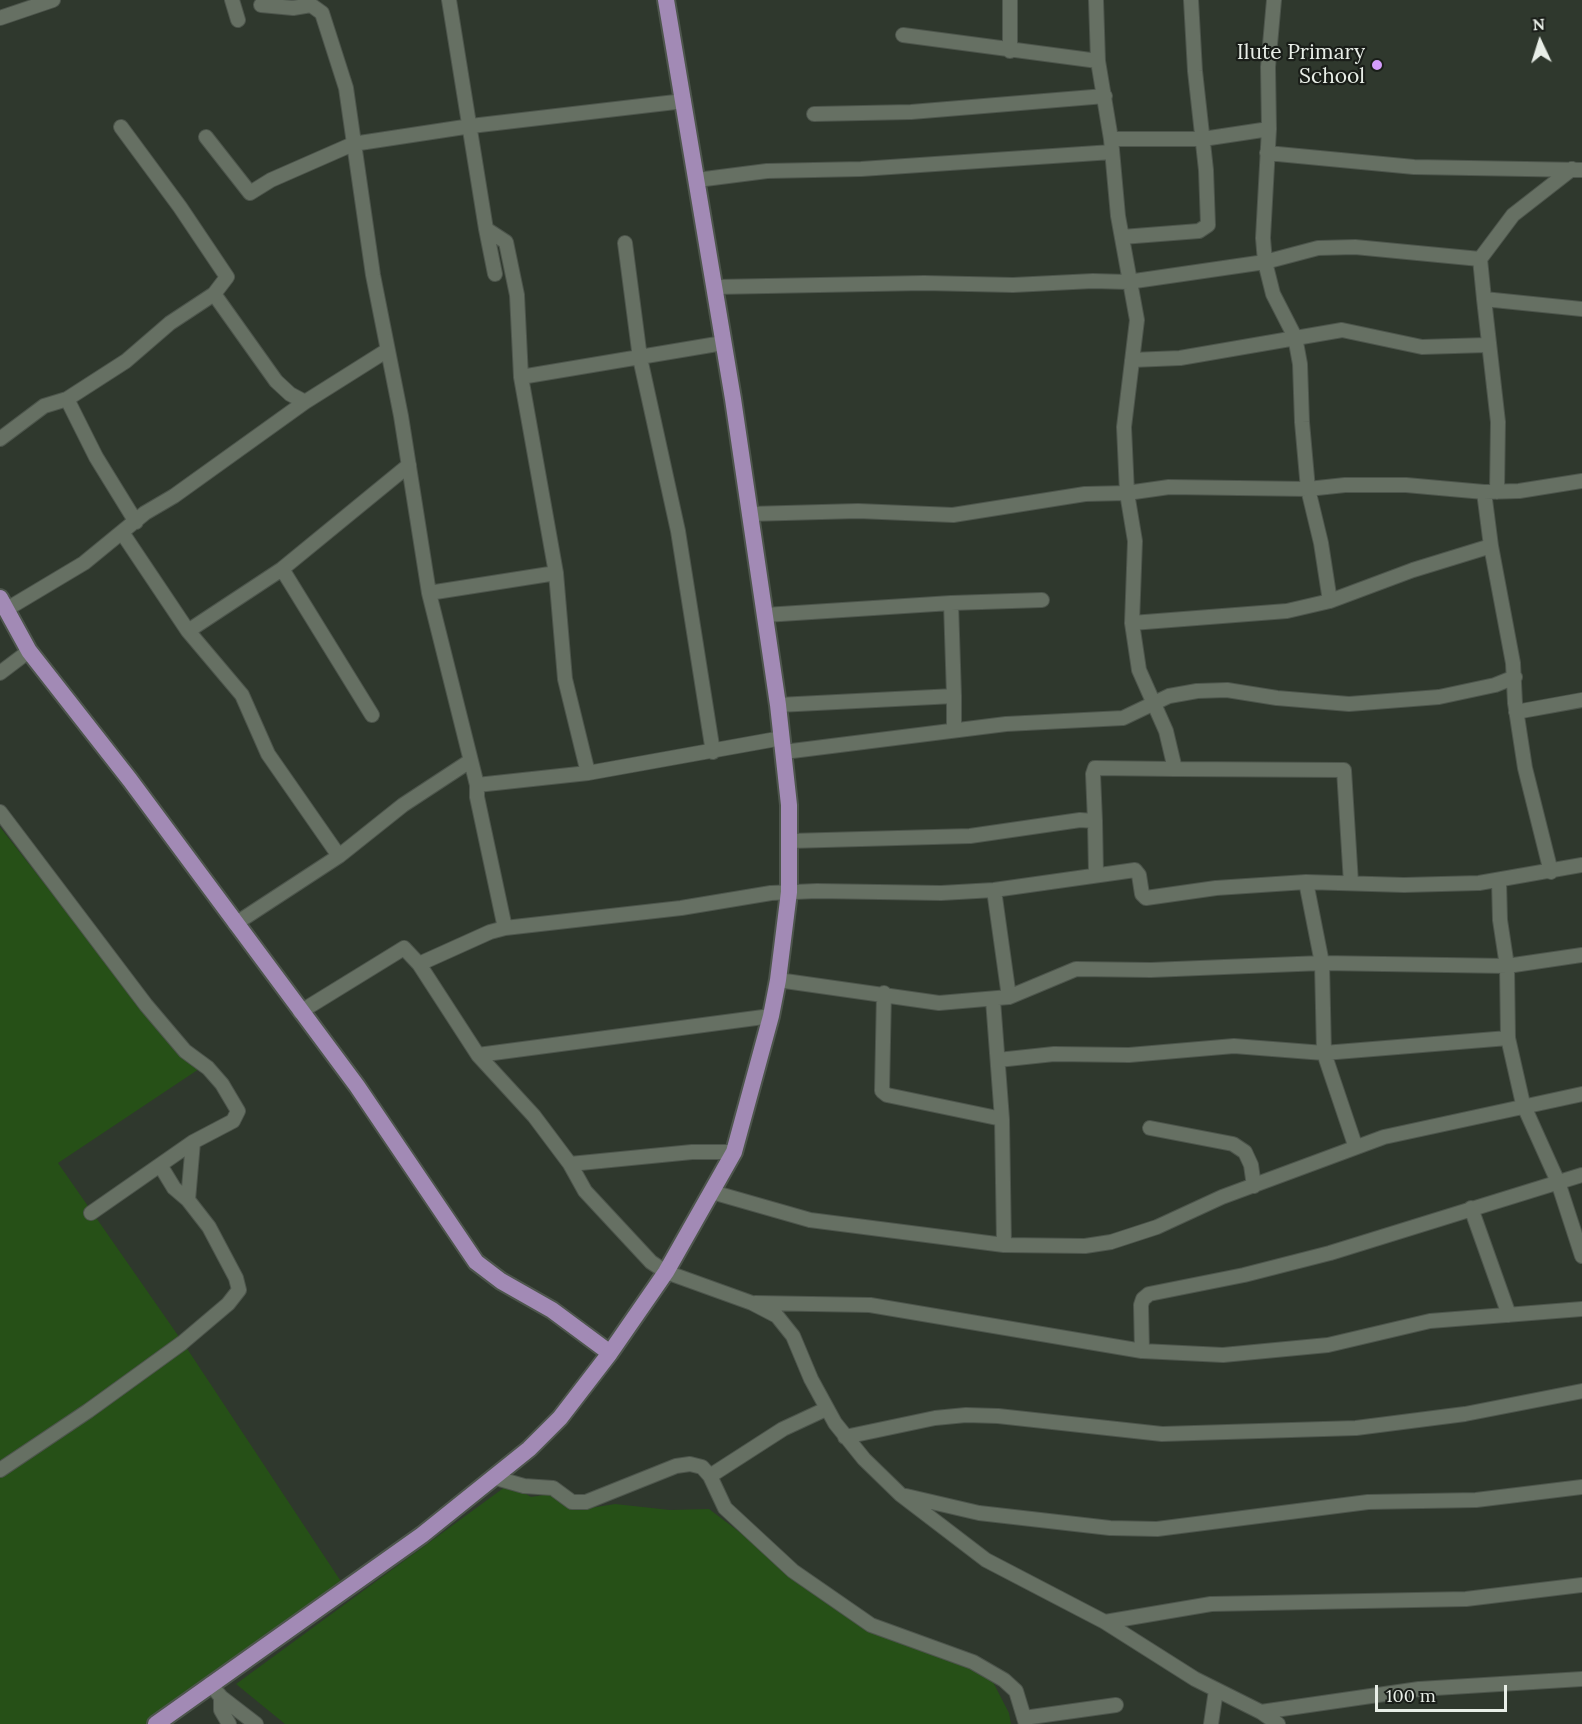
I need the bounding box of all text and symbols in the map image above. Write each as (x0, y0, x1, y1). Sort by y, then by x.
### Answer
north arrow (1510, 12, 1570, 72)
text: N (1532, 14, 1546, 34)
place label: Ilute Primary School (1237, 40, 1365, 90)
marker: Ilute Primary School (1370, 58, 1384, 72)
scale bar (1378, 1673, 1510, 1711)
text: 100 m (1386, 1684, 1436, 1707)

